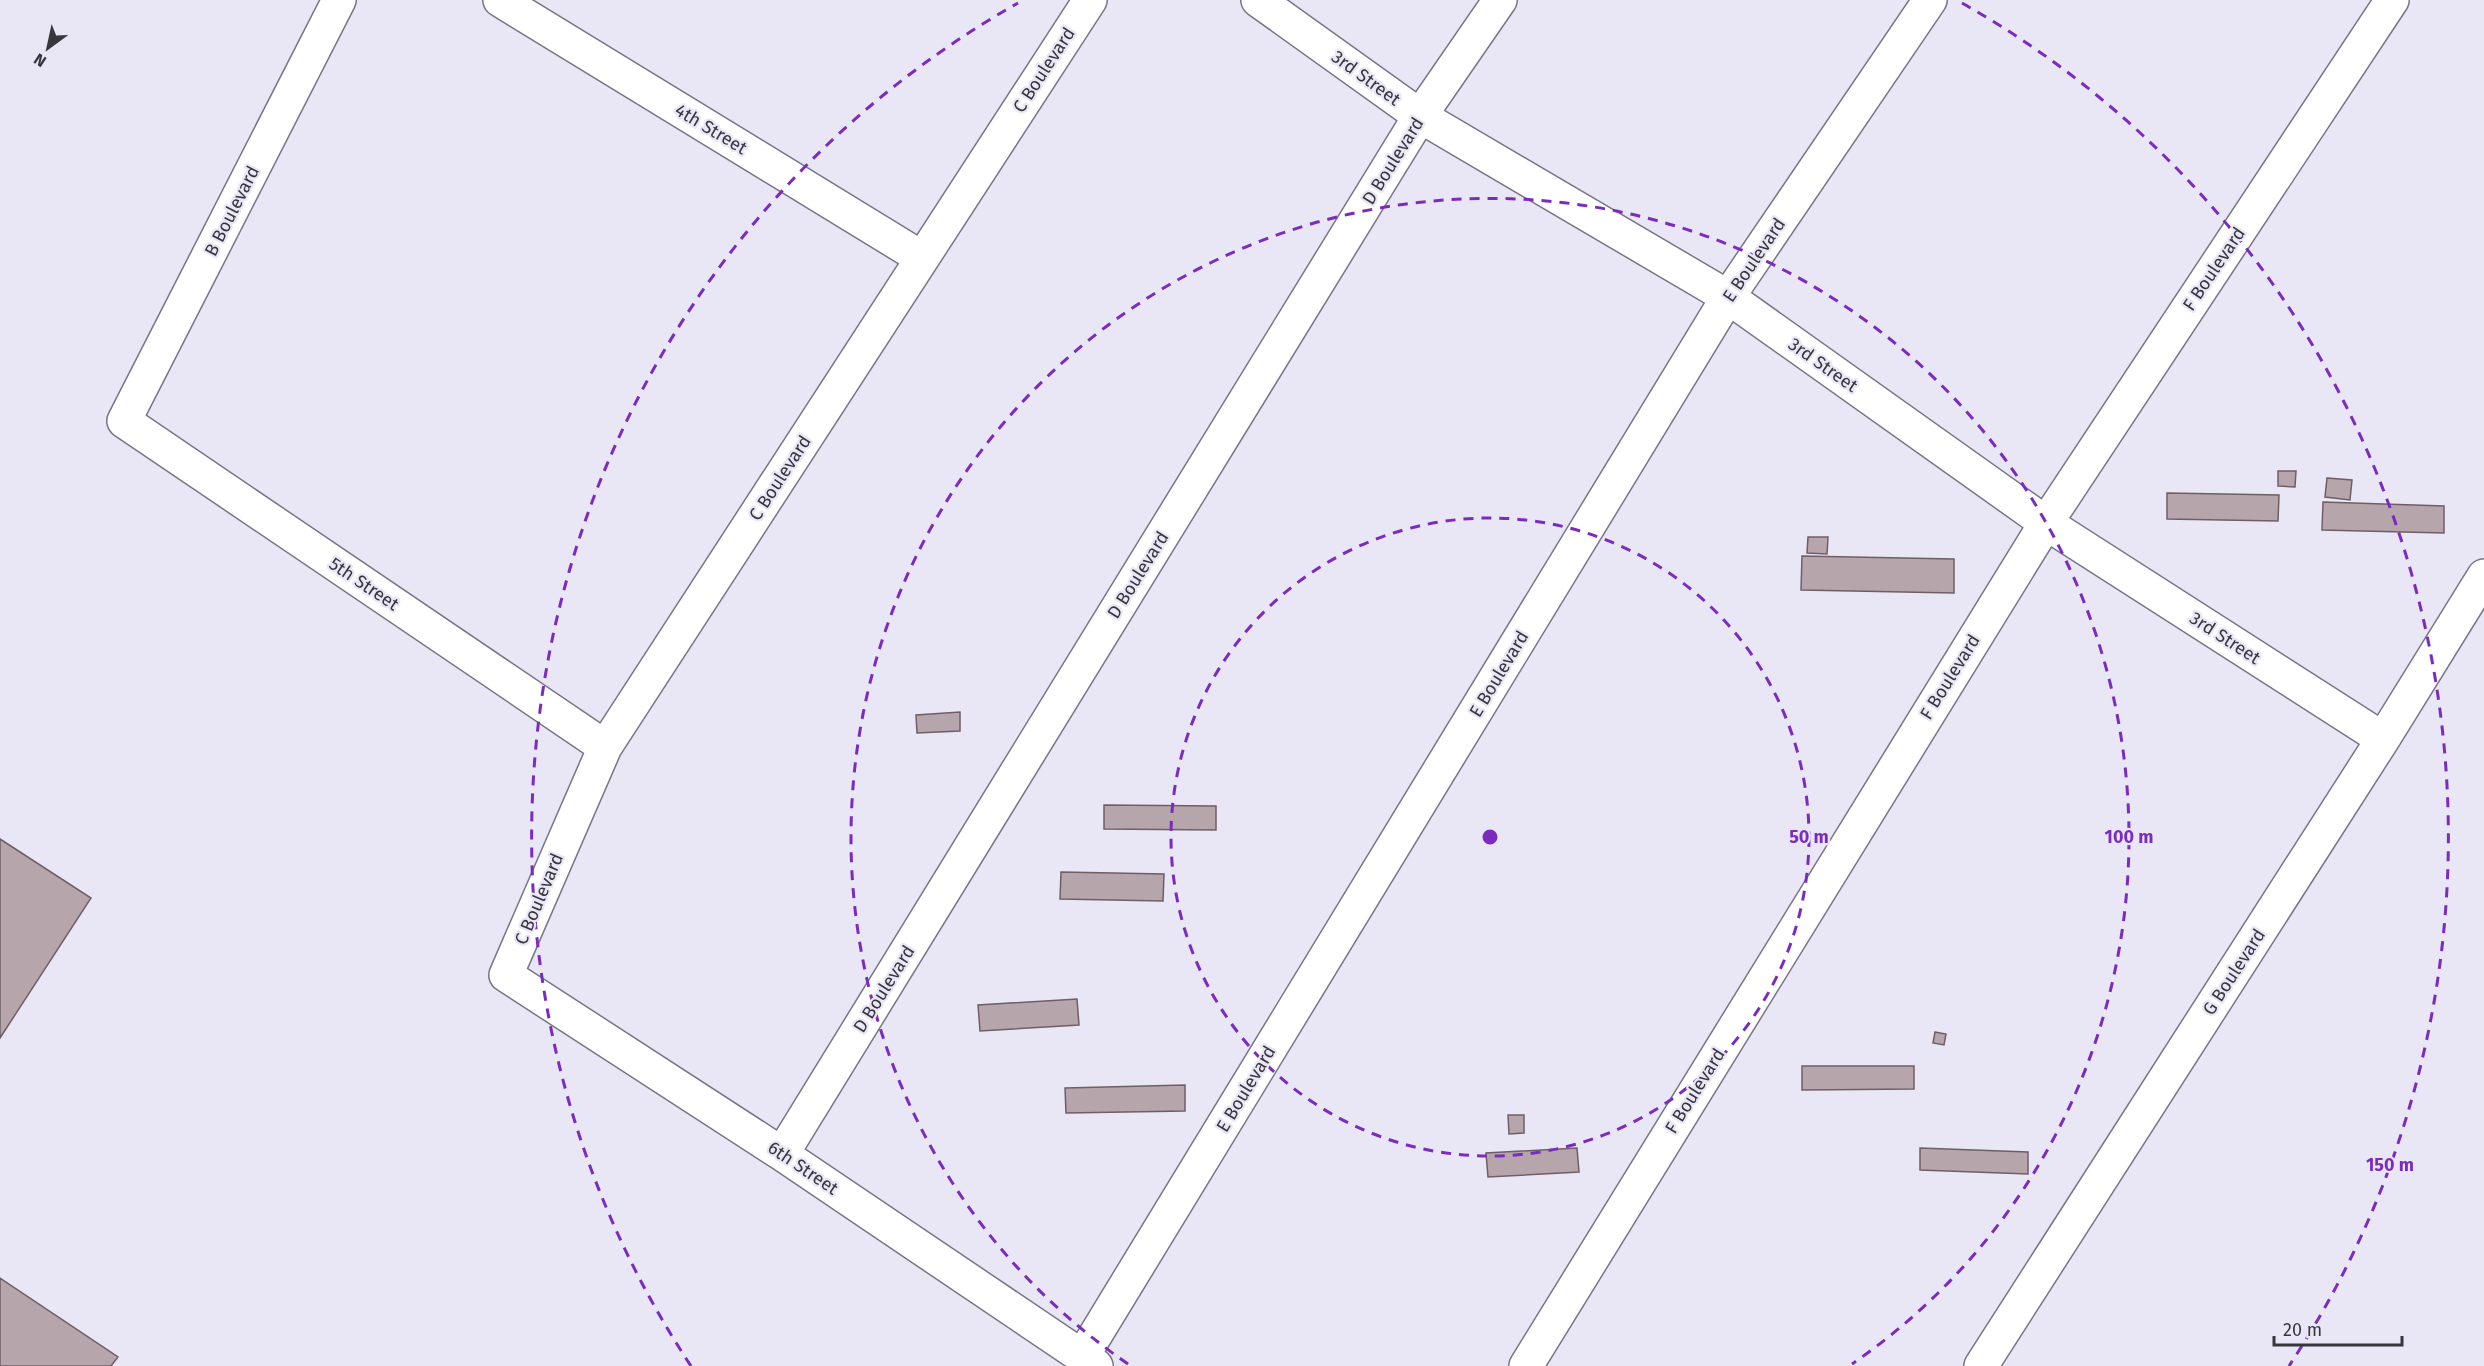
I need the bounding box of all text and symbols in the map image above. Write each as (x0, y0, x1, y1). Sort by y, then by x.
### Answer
north arrow (18, 18, 78, 78)
street label: C Boulevard (1008, 23, 1080, 117)
street label: 3rd Street (1327, 46, 1405, 111)
text: N (30, 49, 50, 71)
street label: 4th Street (671, 99, 751, 159)
street label: D Boulevard (1358, 113, 1428, 209)
street label: B Boulevard (200, 162, 264, 260)
street label: E Boulevard (1718, 214, 1790, 306)
street label: F Boulevard (2178, 223, 2250, 315)
street label: 3rd Street (1784, 333, 1862, 397)
street label: C Boulevard (744, 431, 816, 525)
street label: D Boulevard (1103, 527, 1173, 623)
street label: 5th Street (325, 553, 404, 616)
street label: 3rd Street (2186, 607, 2265, 669)
street label: E Boulevard (1465, 627, 1533, 721)
street label: F Boulevard (1915, 630, 1985, 724)
text: 50 m (1789, 826, 1829, 848)
text: 100 m (2105, 826, 2153, 848)
centre of rings (1480, 827, 1500, 847)
street label: C Boulevard (510, 850, 568, 948)
street label: G Boulevard (2198, 925, 2270, 1019)
street label: D Boulevard (849, 941, 919, 1037)
street label: E Boulevard (1212, 1042, 1280, 1136)
street label: F Boulevard (1660, 1044, 1730, 1138)
street label: 6th Street (764, 1136, 843, 1200)
text: 150 m (2366, 1154, 2414, 1176)
scale bar (2274, 1309, 2402, 1347)
text: 20 m (2283, 1319, 2322, 1341)

